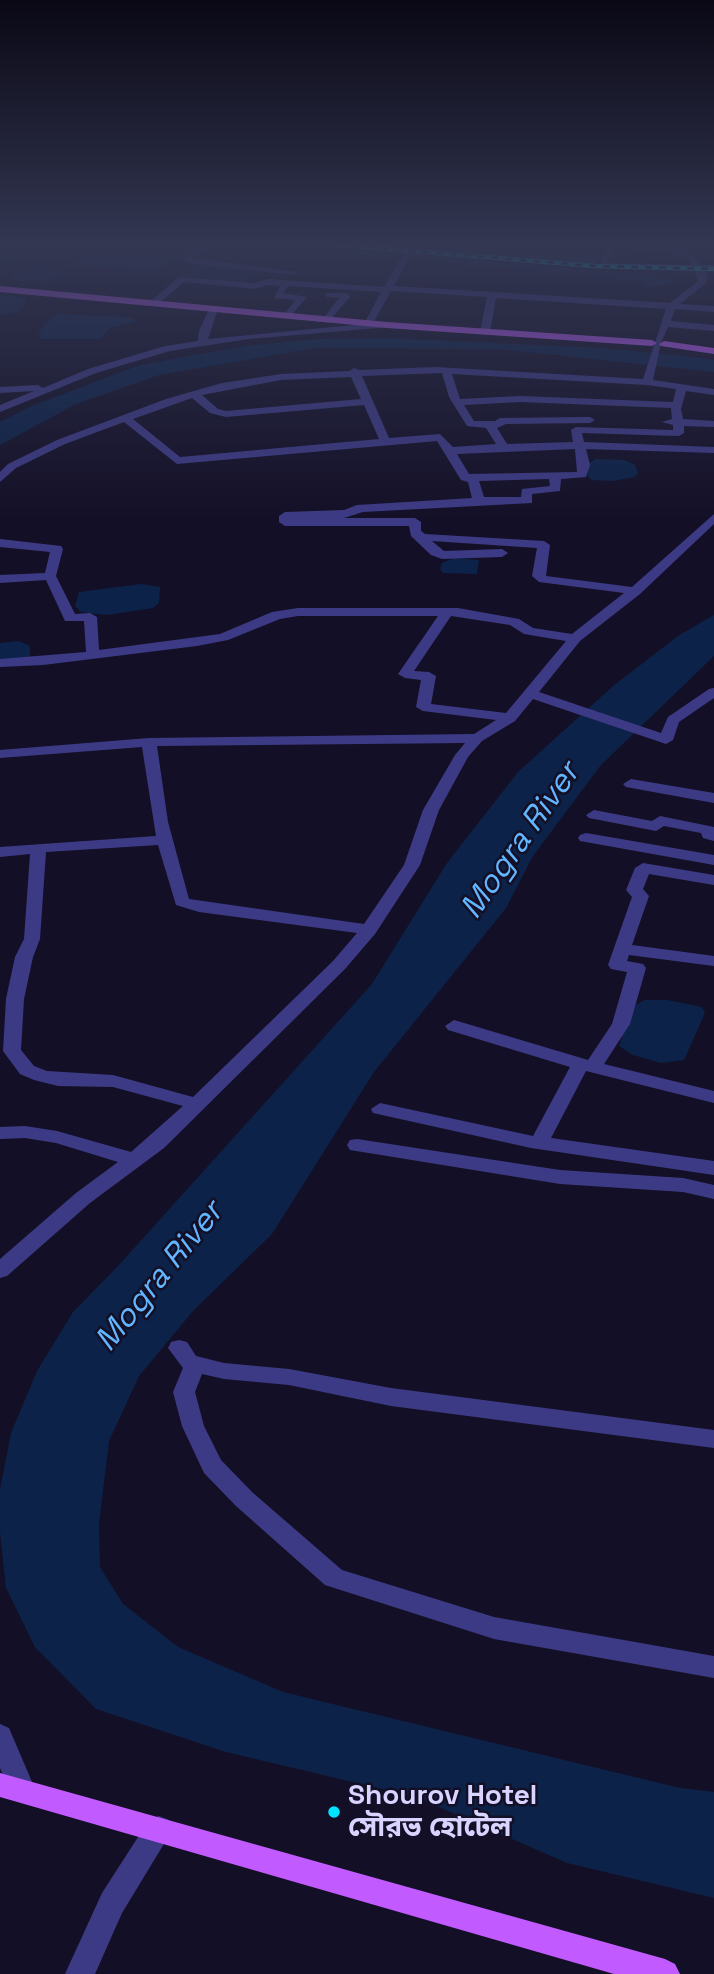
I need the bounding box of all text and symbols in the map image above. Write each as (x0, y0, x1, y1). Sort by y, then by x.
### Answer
water label: Mogra River (453, 756, 589, 926)
water label: Mogra River (88, 1194, 232, 1360)
place label: Shourov Hotel সৌরভ হোটেল (348, 1779, 537, 1845)
marker: Shourov Hotel সৌরভ হোটেল (326, 1804, 342, 1820)

